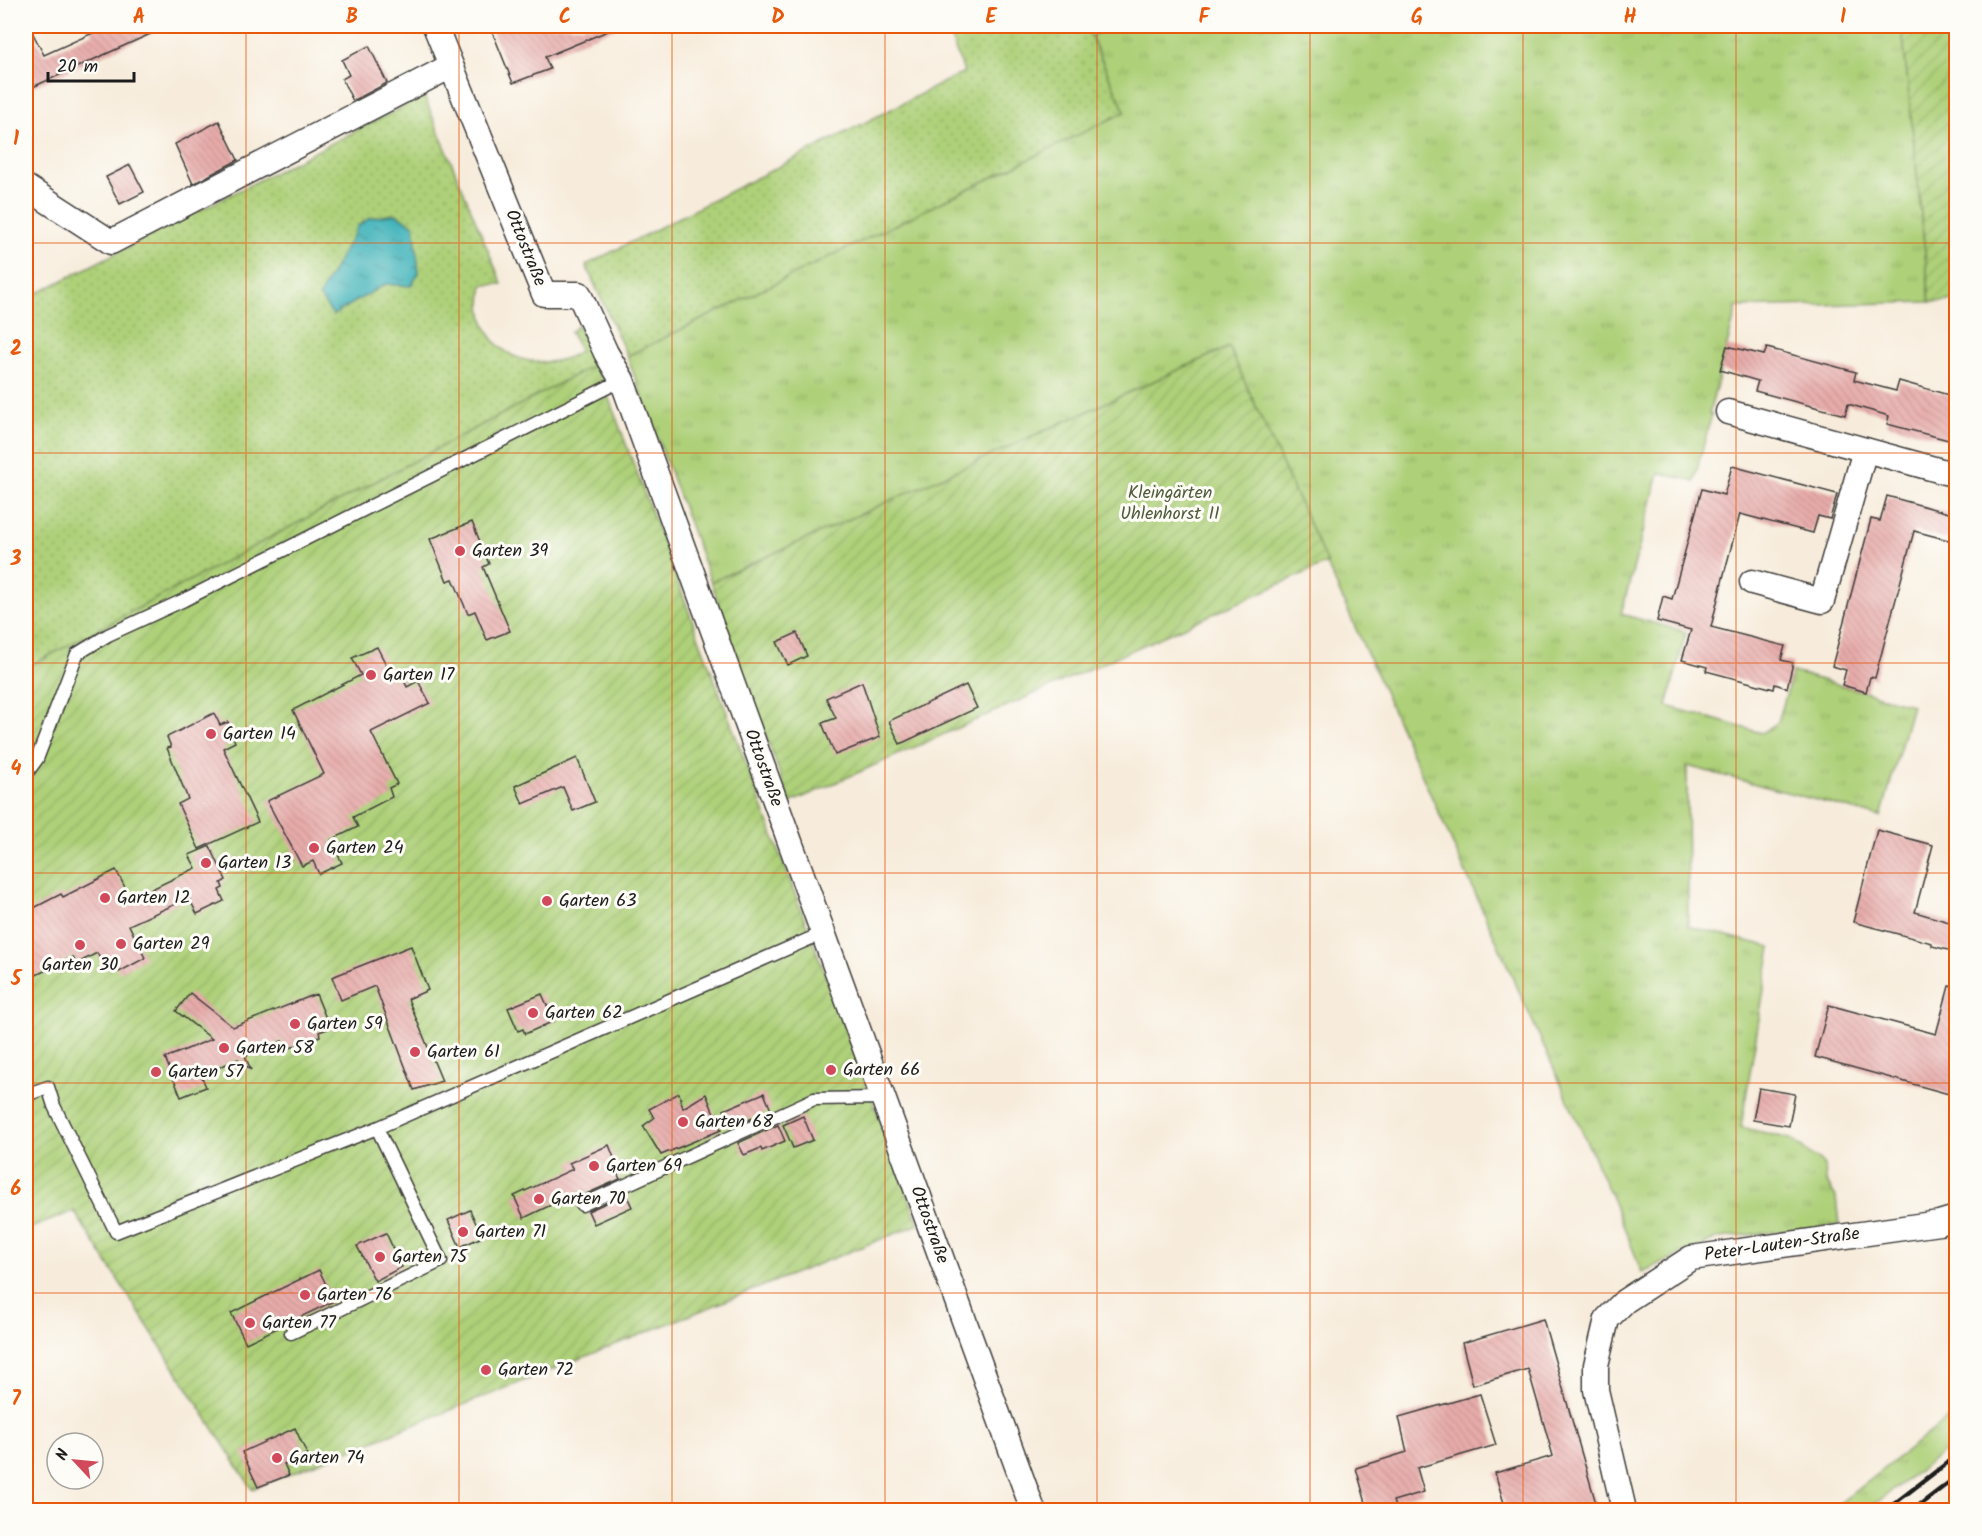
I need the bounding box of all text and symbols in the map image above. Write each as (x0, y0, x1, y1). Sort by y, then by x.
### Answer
text: A (133, 2, 145, 34)
text: B (346, 2, 358, 34)
text: C (559, 2, 571, 34)
text: D (771, 2, 785, 34)
text: E (985, 2, 997, 34)
text: F (1199, 2, 1211, 34)
text: G (1411, 2, 1423, 34)
text: H (1623, 2, 1637, 34)
text: I (1840, 2, 1846, 34)
scale bar (48, 45, 134, 83)
text: 20 m (57, 53, 98, 82)
text: 1 (13, 124, 19, 156)
street label: Ottostraße (496, 205, 554, 291)
text: 2 (10, 334, 22, 366)
park label: Kleingärten Uhlenhorst II (1120, 479, 1220, 529)
place label: Garten 39 (472, 537, 549, 566)
text: 3 (10, 544, 22, 576)
marker: Garten 39 (453, 544, 467, 558)
place label: Garten 17 (383, 661, 455, 690)
marker: Garten 17 (364, 668, 378, 682)
place label: Garten 14 (223, 720, 296, 749)
street label: Ottostraße (736, 725, 790, 811)
marker: Garten 14 (204, 727, 218, 741)
text: 4 (11, 754, 22, 786)
place label: Garten 24 (326, 834, 404, 863)
marker: Garten 24 (307, 841, 321, 855)
place label: Garten 13 (218, 849, 291, 878)
marker: Garten 13 (199, 856, 213, 870)
place label: Garten 12 (117, 884, 190, 913)
place label: Garten 63 (559, 887, 637, 916)
marker: Garten 12 (98, 891, 112, 905)
marker: Garten 63 (540, 894, 554, 908)
place label: Garten 29 (133, 930, 210, 959)
marker: Garten 29 (114, 937, 128, 951)
marker: Garten 30 (73, 938, 87, 952)
place label: Garten 30 (42, 951, 118, 980)
text: 5 (10, 964, 23, 996)
place label: Garten 62 (545, 999, 623, 1028)
marker: Garten 62 (526, 1006, 540, 1020)
place label: Garten 59 (307, 1010, 383, 1039)
marker: Garten 59 (288, 1017, 302, 1031)
place label: Garten 58 (236, 1034, 314, 1063)
place label: Garten 61 (427, 1038, 500, 1067)
marker: Garten 58 (217, 1041, 231, 1055)
marker: Garten 61 (408, 1045, 422, 1059)
place label: Garten 66 (843, 1056, 920, 1085)
place label: Garten 57 (168, 1058, 244, 1087)
marker: Garten 66 (824, 1063, 838, 1077)
marker: Garten 57 (149, 1065, 163, 1079)
place label: Garten 68 (695, 1108, 773, 1137)
marker: Garten 68 (676, 1115, 690, 1129)
place label: Garten 69 (606, 1152, 682, 1181)
marker: Garten 69 (587, 1159, 601, 1173)
text: 6 (11, 1174, 22, 1206)
street label: Ottostraße (902, 1182, 956, 1268)
place label: Garten 70 (551, 1185, 626, 1214)
marker: Garten 70 (532, 1192, 546, 1206)
place label: Garten 71 (475, 1218, 546, 1247)
street label: Peter-Lauten-Straße (1702, 1220, 1862, 1270)
marker: Garten 71 (456, 1225, 470, 1239)
place label: Garten 75 (392, 1243, 469, 1272)
marker: Garten 75 (373, 1250, 387, 1264)
place label: Garten 76 (317, 1281, 393, 1310)
marker: Garten 76 (298, 1288, 312, 1302)
place label: Garten 77 (262, 1309, 337, 1338)
marker: Garten 77 (243, 1316, 257, 1330)
place label: Garten 72 (498, 1356, 574, 1385)
marker: Garten 72 (479, 1363, 493, 1377)
text: 7 (11, 1384, 21, 1416)
north arrow (45, 1431, 105, 1491)
place label: Garten 74 (289, 1444, 365, 1473)
text: N (49, 1445, 76, 1465)
marker: Garten 74 (270, 1451, 284, 1465)

